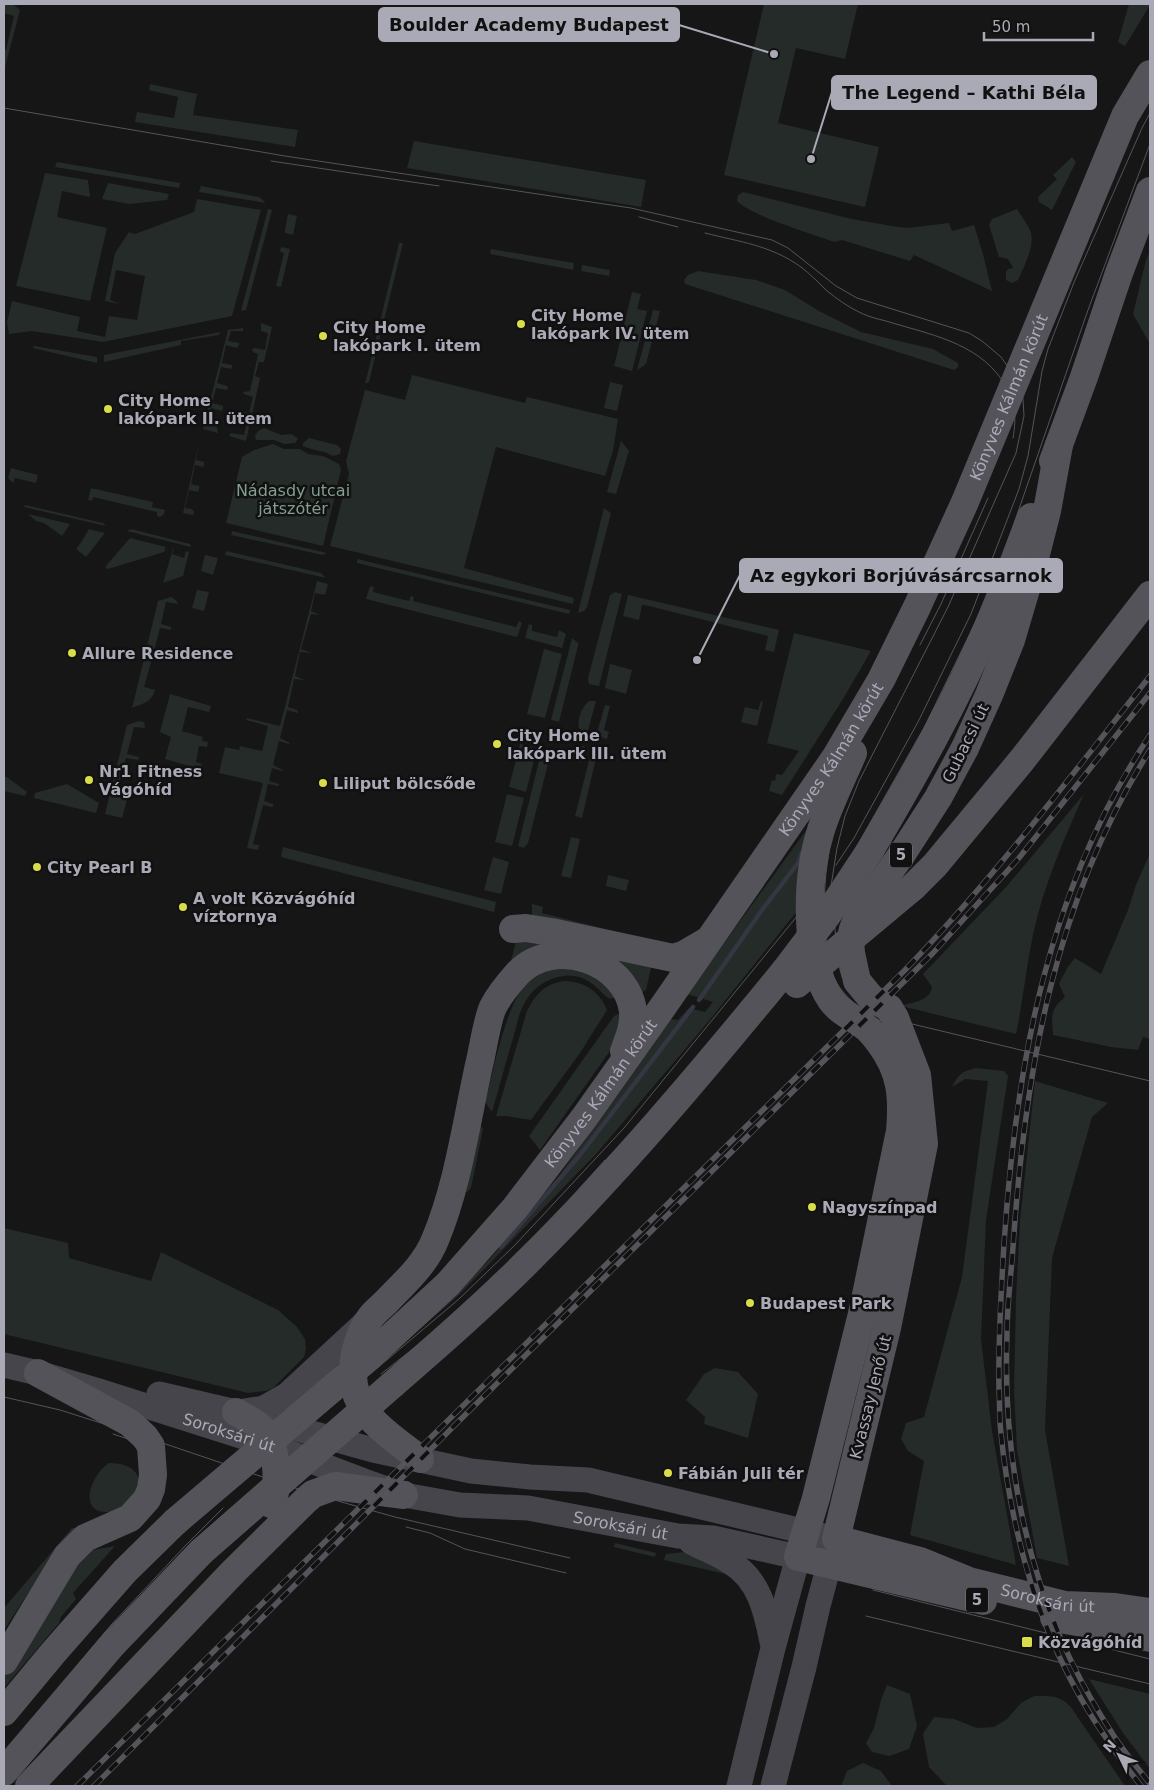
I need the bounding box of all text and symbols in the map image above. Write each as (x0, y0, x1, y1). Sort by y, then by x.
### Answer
callout: Boulder Academy Budapest (379, 8, 679, 41)
scale bar (984, 10, 1093, 42)
text: Boulder Academy Budapest (389, 14, 669, 35)
text: 50 m (992, 18, 1030, 36)
callout: The Legend – Kathi Béla (832, 76, 1096, 109)
text: The Legend – Kathi Béla (842, 82, 1086, 103)
place label: City Home lakópark IV. ütem (531, 306, 689, 343)
street label: Könyves Kálmán körút (966, 311, 1052, 483)
place label: City Home lakópark I. ütem (333, 318, 481, 355)
marker: City Home lakópark IV. ütem (515, 318, 527, 330)
marker: City Home lakópark I. ütem (317, 330, 329, 342)
place label: City Home lakópark II. ütem (118, 391, 272, 428)
marker: City Home lakópark II. ütem (102, 403, 114, 415)
park label: Nádasdy utcai játszótér (236, 481, 350, 518)
callout: Az egykori Borjúvásárcsarnok (740, 559, 1062, 592)
text: Az egykori Borjúvásárcsarnok (750, 565, 1053, 586)
place label: Allure Residence (82, 644, 233, 663)
marker: Allure Residence (66, 647, 78, 659)
street label: Könyves Kálmán körút (775, 679, 887, 840)
street label: Gubacsi út (938, 701, 993, 786)
place label: City Home lakópark III. ütem (507, 726, 667, 763)
marker: City Home lakópark III. ütem (491, 738, 503, 750)
place label: Nr1 Fitness Vágóhíd (99, 762, 202, 799)
marker: Nr1 Fitness Vágóhíd (83, 774, 95, 786)
place label: Liliput bölcsőde (333, 774, 476, 793)
marker: Liliput bölcsőde (317, 777, 329, 789)
road number: 5 (890, 842, 912, 868)
place label: City Pearl B (47, 858, 152, 877)
marker: City Pearl B (31, 861, 43, 873)
place label: A volt Közvágóhíd víztornya (193, 889, 356, 926)
marker: A volt Közvágóhíd víztornya (177, 901, 189, 913)
street label: Könyves Kálmán körút (541, 1016, 661, 1171)
place label: Nagyszínpad (822, 1198, 937, 1217)
marker: Nagyszínpad (806, 1201, 818, 1213)
place label: Budapest Park (760, 1294, 892, 1313)
marker: Budapest Park (744, 1297, 756, 1309)
street label: Kvassay Jenő út (846, 1333, 895, 1461)
street label: Soroksári út (180, 1409, 278, 1456)
place label: Fábián Juli tér (678, 1464, 804, 1483)
marker: Fábián Juli tér (662, 1467, 674, 1479)
street label: Soroksári út (572, 1508, 669, 1544)
street label: Soroksári út (999, 1580, 1095, 1616)
road number: 5 (966, 1588, 988, 1612)
place label: Közvágóhíd (1038, 1633, 1142, 1652)
marker: Közvágóhíd (1020, 1635, 1034, 1649)
north arrow (1094, 1730, 1144, 1780)
text: N (1100, 1736, 1119, 1756)

